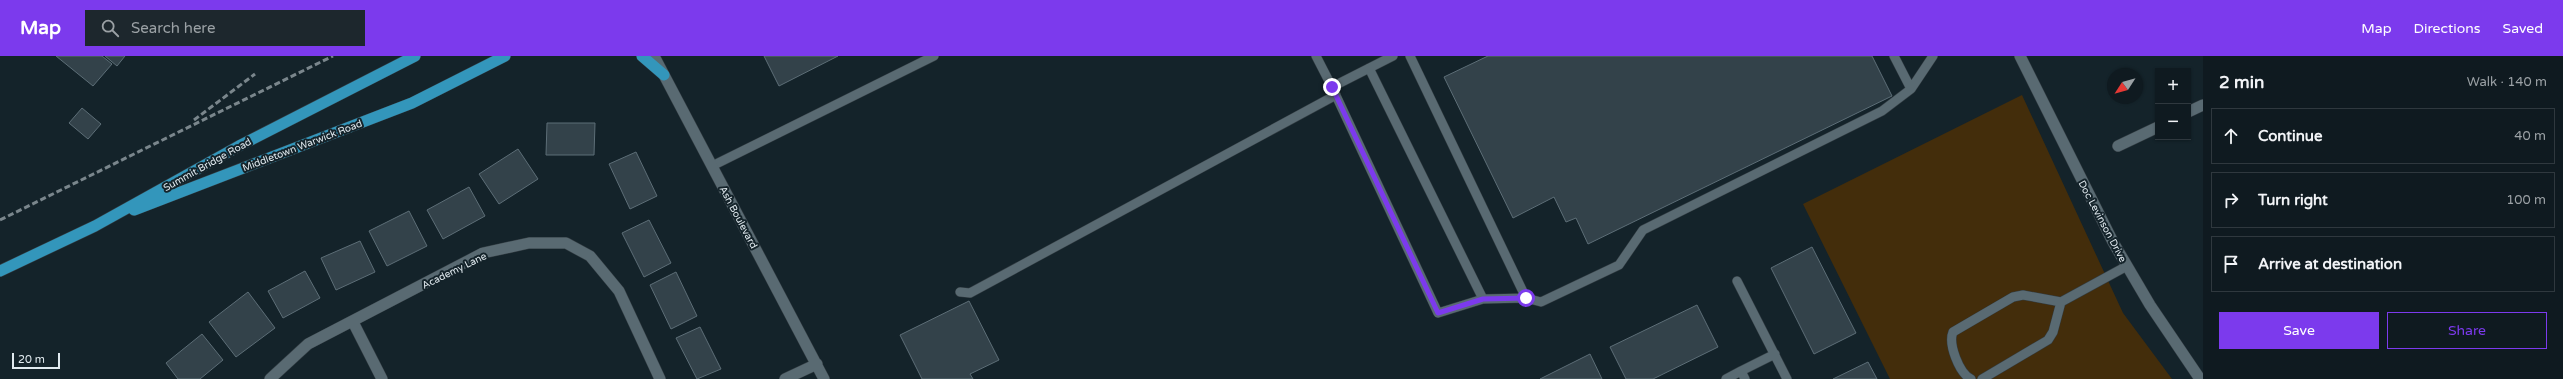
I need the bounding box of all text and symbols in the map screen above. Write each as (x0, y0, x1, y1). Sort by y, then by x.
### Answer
search box (85, 10, 365, 46)
text: Map (20, 17, 61, 39)
icon: search (99, 17, 121, 39)
text: Search here (131, 19, 215, 37)
text: Map (2361, 20, 2392, 37)
text: Directions (2414, 20, 2481, 37)
text: Saved (2503, 20, 2543, 37)
north arrow (2107, 68, 2143, 104)
map controls (2155, 68, 2191, 140)
button: + (2155, 68, 2191, 104)
text: 2 min (2219, 72, 2264, 93)
text: Walk · 140 m (2467, 74, 2547, 90)
route end (1323, 78, 1341, 96)
button: − (2155, 104, 2191, 140)
street label: Middletown Warwick Road (241, 118, 364, 174)
icon: ahead (2220, 125, 2242, 147)
text: Continue (2258, 127, 2322, 145)
text: 40 m (2514, 128, 2546, 144)
street label: Summit Bridge Road (161, 136, 254, 194)
street label: Doc Levinson Drive (2076, 179, 2129, 265)
street label: Ash Boulevard (717, 184, 760, 251)
icon: right (2220, 189, 2242, 211)
text: Turn right (2258, 191, 2328, 209)
text: 100 m (2506, 192, 2546, 208)
street label: Academy Lane (420, 250, 489, 292)
icon: arrive (2220, 253, 2242, 275)
text: Arrive at destination (2258, 255, 2402, 273)
route start (1517, 289, 1535, 307)
button: Save (2219, 312, 2379, 349)
button: Share (2387, 312, 2547, 349)
scale bar (12, 351, 60, 370)
text: 20 m (18, 353, 45, 366)

